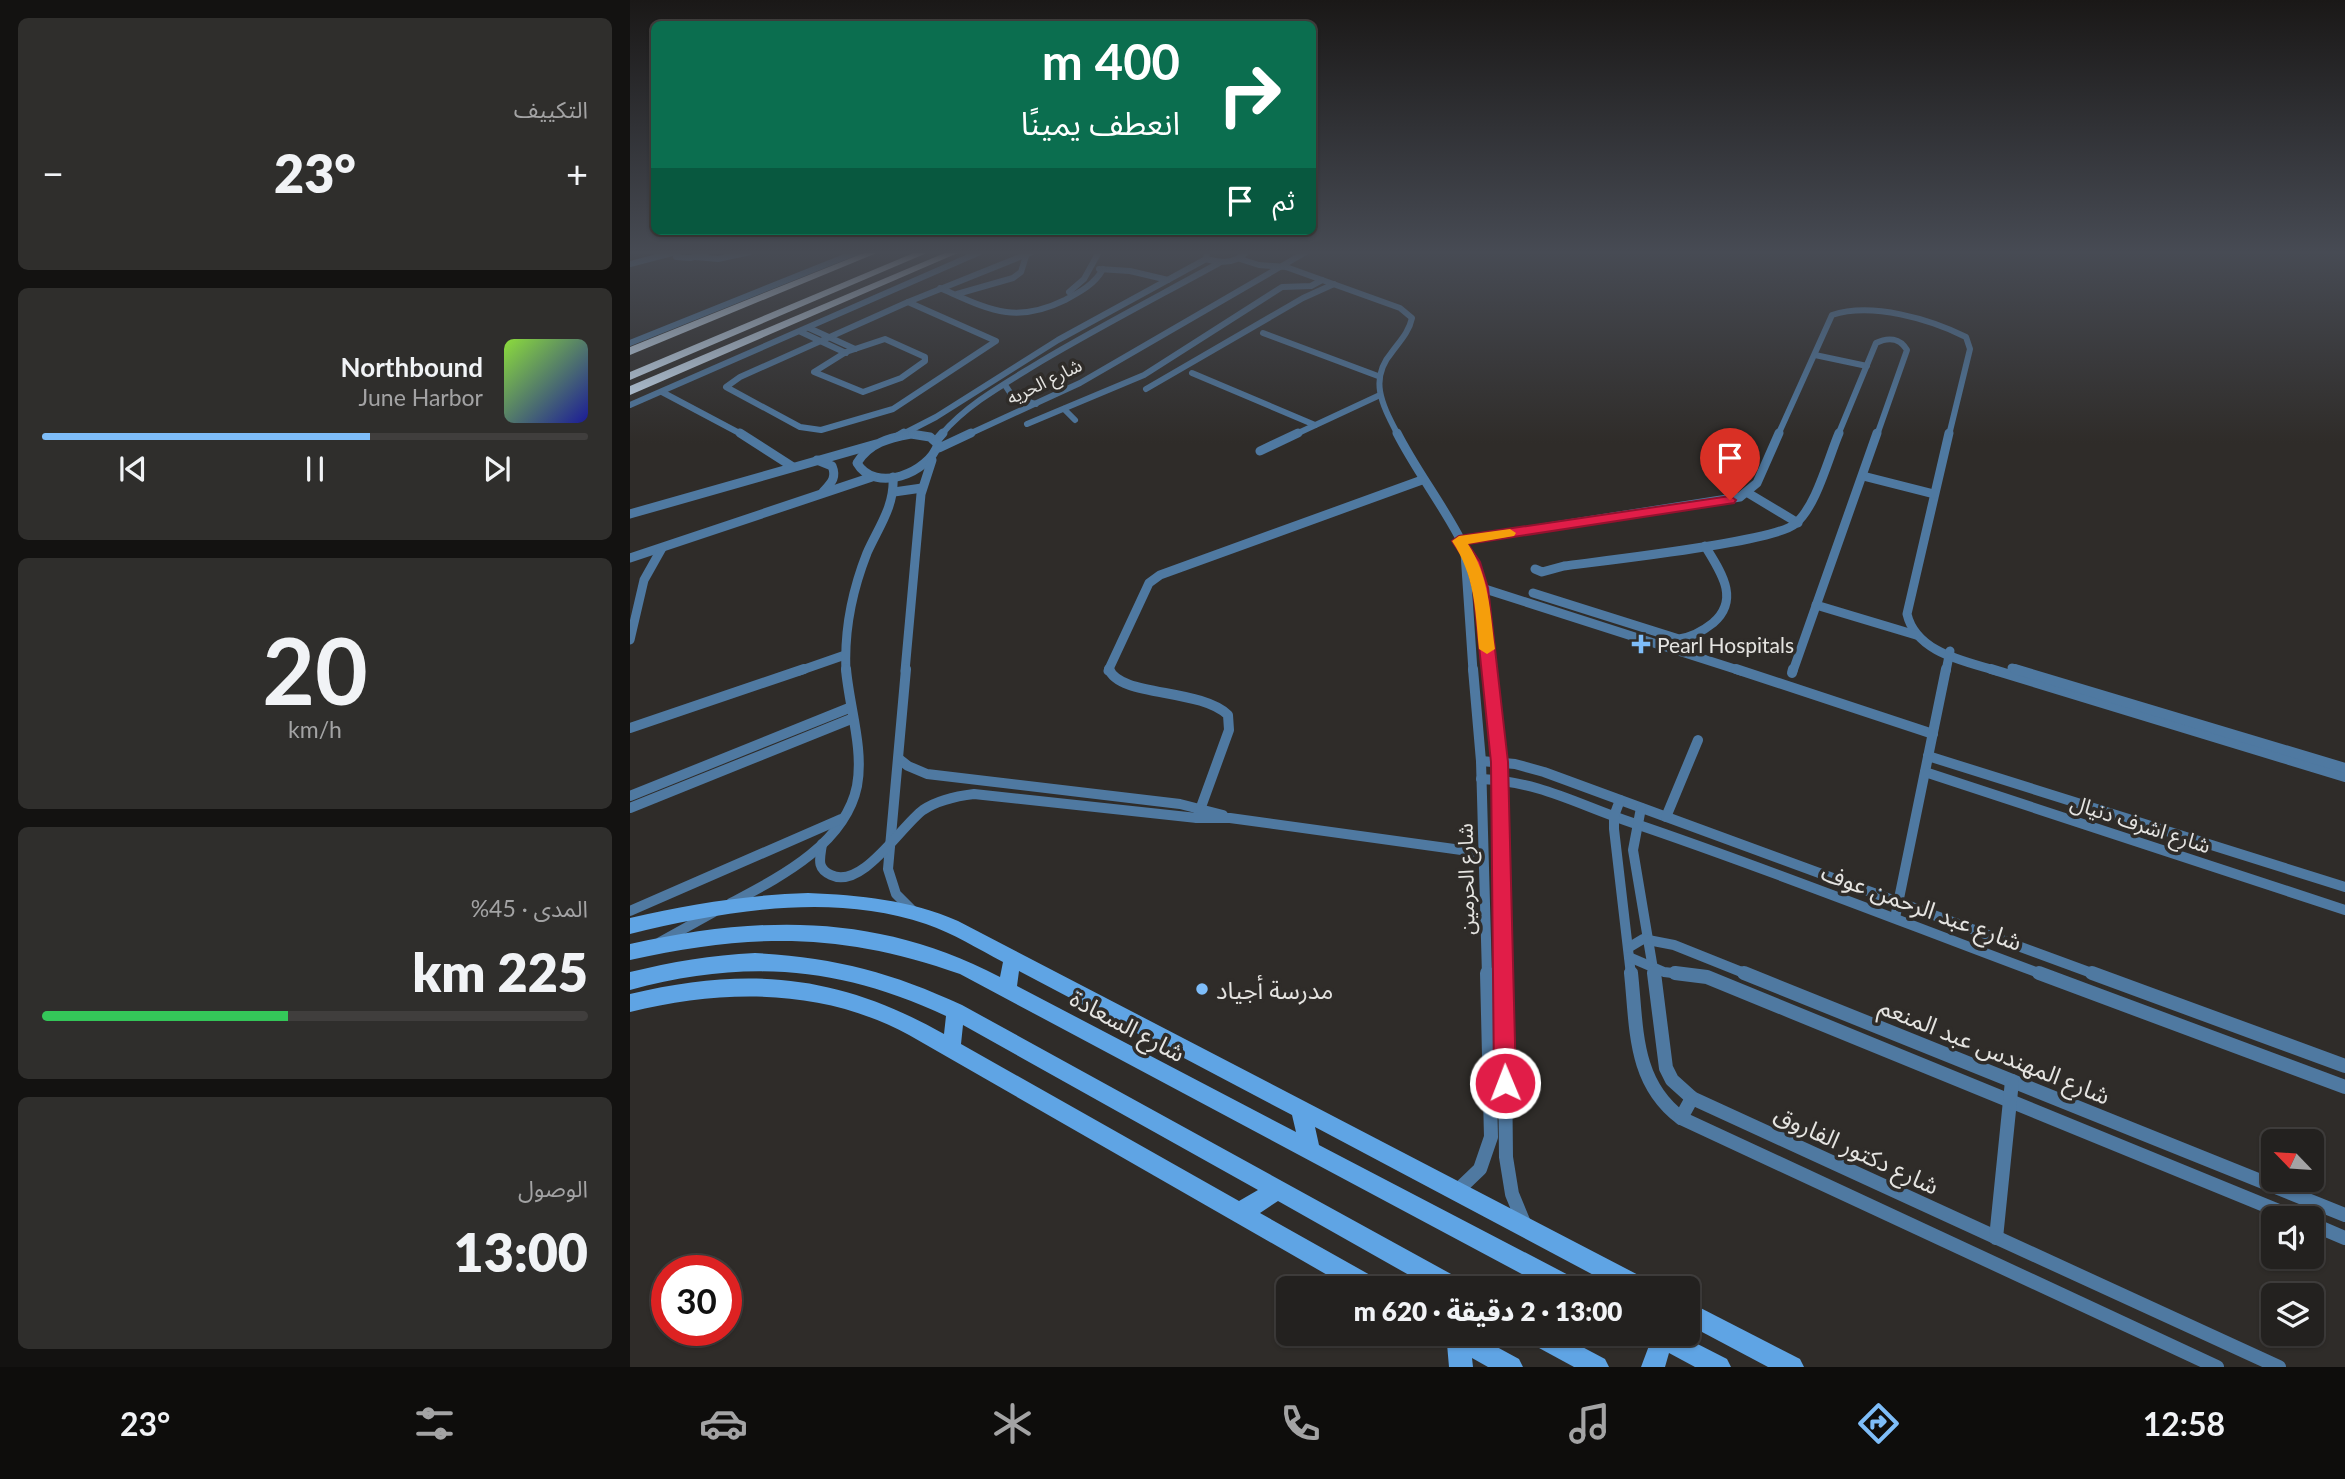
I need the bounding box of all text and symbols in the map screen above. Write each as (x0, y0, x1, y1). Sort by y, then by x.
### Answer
text: 400 m (1042, 32, 1180, 90)
icon: right (1204, 49, 1295, 140)
text: التكييف (514, 95, 588, 123)
text: انعطف يمينًا (1021, 103, 1180, 142)
text: 23° (274, 142, 356, 204)
text: − (42, 150, 64, 196)
text: + (566, 150, 588, 196)
icon: arrive (1221, 182, 1259, 220)
text: ثم (1273, 184, 1295, 216)
text: Northbound (341, 351, 483, 383)
street label: شارع الحريه (1003, 353, 1087, 412)
text: June Harbor (359, 383, 483, 411)
pin (1700, 428, 1760, 500)
icon: arrive (1711, 439, 1749, 477)
icon: previous (114, 450, 152, 488)
icon: pause (296, 450, 334, 488)
icon: next (478, 450, 516, 488)
text: 20 (262, 615, 368, 724)
place label: Pearl Hospitals (1657, 632, 1794, 657)
marker: Pearl Hospitals (1631, 634, 1651, 654)
text: km/h (288, 715, 342, 743)
street label: شارع اشرف دنيال (2067, 789, 2214, 861)
street label: شارع الحرمين (1452, 823, 1482, 935)
street label: شارع عبد الرحمن عوف (1816, 856, 2026, 960)
text: المدى · 45% (471, 894, 588, 922)
text: 225 km (412, 941, 588, 1003)
place label: مدرسة أجياد (1216, 974, 1333, 1005)
marker: مدرسة أجياد (1194, 981, 1210, 997)
street label: شارع السعادة (1064, 983, 1190, 1071)
street label: شارع المهندس عبد المنعم (1874, 990, 2115, 1113)
position arrow (1468, 1046, 1542, 1120)
street label: شارع دكتور الفاروق (1768, 1098, 1944, 1203)
north arrow (2261, 1129, 2324, 1192)
map controls (2261, 1129, 2324, 1346)
text: الوصول (518, 1174, 588, 1202)
button: sound (2261, 1206, 2324, 1269)
text: 13:00 (454, 1221, 588, 1283)
speed limit sign: 30 (651, 1255, 742, 1346)
button: layers (2261, 1283, 2324, 1346)
text: 13:00 · 2 دقيقة · 620 m (1354, 1295, 1622, 1327)
icon: filters (410, 1399, 459, 1448)
icon: car (699, 1399, 748, 1448)
icon: climate (988, 1399, 1037, 1448)
icon: phone (1276, 1399, 1325, 1448)
icon: music (1565, 1399, 1614, 1448)
icon: directions (1854, 1399, 1903, 1448)
text: 23° (120, 1404, 170, 1443)
text: 12:58 (2143, 1404, 2225, 1443)

